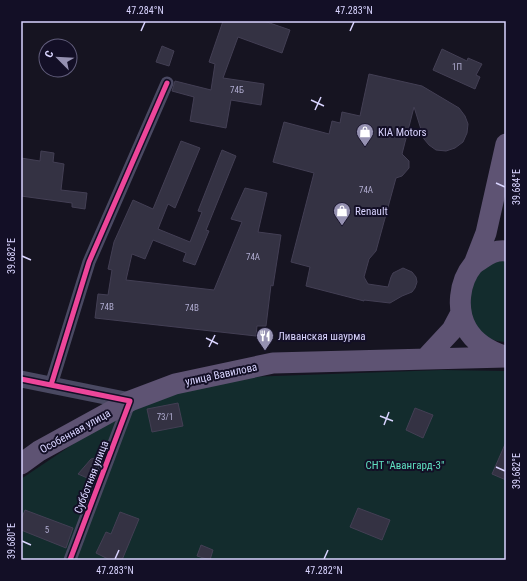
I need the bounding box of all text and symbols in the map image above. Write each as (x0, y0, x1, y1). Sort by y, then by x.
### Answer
text: 47.284°N (126, 5, 164, 16)
text: 47.283°N (335, 5, 373, 16)
north arrow (38, 38, 78, 78)
text: С (42, 49, 57, 60)
house number: 1П (452, 62, 462, 72)
house number: 74Б (230, 85, 244, 95)
shop icon: KIA Motors (355, 122, 375, 147)
place label: KIA Motors (378, 126, 427, 139)
text: 39.684°E (511, 169, 522, 205)
house number: 74А (359, 185, 373, 195)
shop icon: Renault (332, 201, 352, 226)
place label: Renault (355, 205, 388, 218)
text: 39.682°E (6, 238, 17, 274)
house number: 74А (246, 252, 260, 262)
house number: 74В (100, 302, 114, 312)
house number: 74В (185, 303, 199, 313)
restaurant icon: Ливанская шаурма (255, 326, 275, 351)
place label: Ливанская шаурма (278, 330, 366, 343)
street label: улица Вавилова (184, 360, 258, 388)
street label: Особенная улица (38, 407, 113, 456)
house number: 73/1 (157, 412, 173, 422)
street label: Субботняя улица (72, 439, 111, 515)
text: 39.682°E (511, 453, 522, 489)
park label: СНТ "Авангард-3" (366, 459, 444, 472)
text: 39.680°E (6, 523, 17, 559)
house number: 5 (45, 525, 50, 535)
text: 47.283°N (96, 565, 134, 576)
text: 47.282°N (305, 565, 343, 576)

